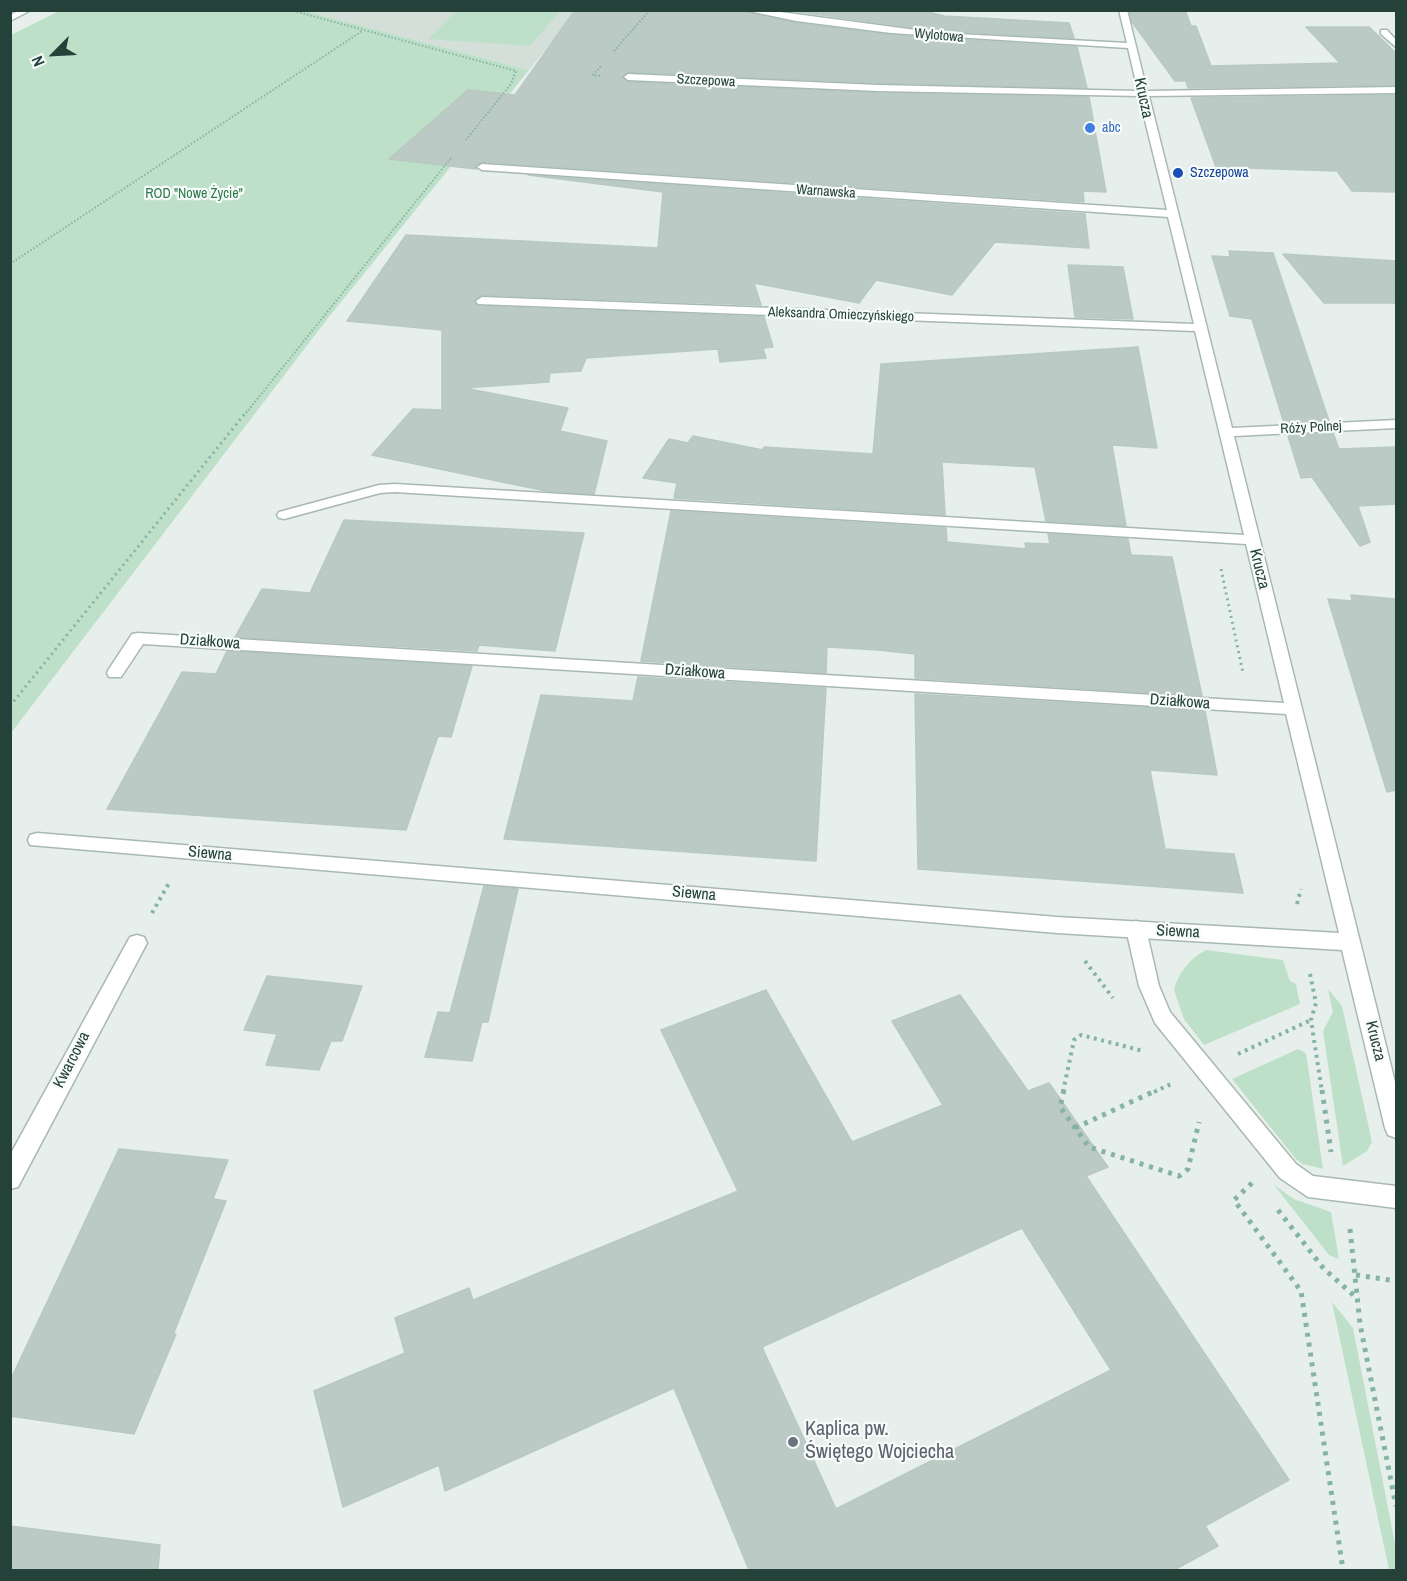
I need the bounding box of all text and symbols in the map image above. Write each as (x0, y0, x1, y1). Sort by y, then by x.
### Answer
north arrow (24, 24, 84, 84)
street label: Wylotowa (914, 25, 964, 47)
text: N (26, 53, 50, 70)
street label: Szczepowa (676, 71, 736, 91)
street label: Krucza (1129, 76, 1157, 120)
place label: abc (1102, 120, 1121, 136)
marker: abc (1083, 121, 1097, 135)
place label: Szczepowa (1190, 165, 1249, 181)
marker: Szczepowa (1171, 166, 1185, 180)
street label: Warnawska (796, 182, 856, 202)
park label: ROD "Nowe Życie" (145, 186, 243, 202)
street label: Aleksandra Omieczyńskiego (768, 304, 914, 326)
street label: Róży Polnej (1280, 418, 1342, 438)
street label: Krucza (1245, 547, 1273, 591)
street label: Działkowa (179, 630, 241, 654)
street label: Działkowa (664, 660, 726, 684)
street label: Działkowa (1149, 690, 1211, 714)
street label: Siewna (187, 843, 233, 865)
street label: Siewna (671, 883, 717, 905)
street label: Siewna (1156, 921, 1200, 943)
street label: Krucza (1361, 1019, 1389, 1063)
street label: Kwarcowa (50, 1029, 94, 1091)
place label: Kaplica pw. Świętego Wojciecha (805, 1418, 954, 1465)
marker: Kaplica pw. Świętego Wojciecha (786, 1435, 800, 1449)

